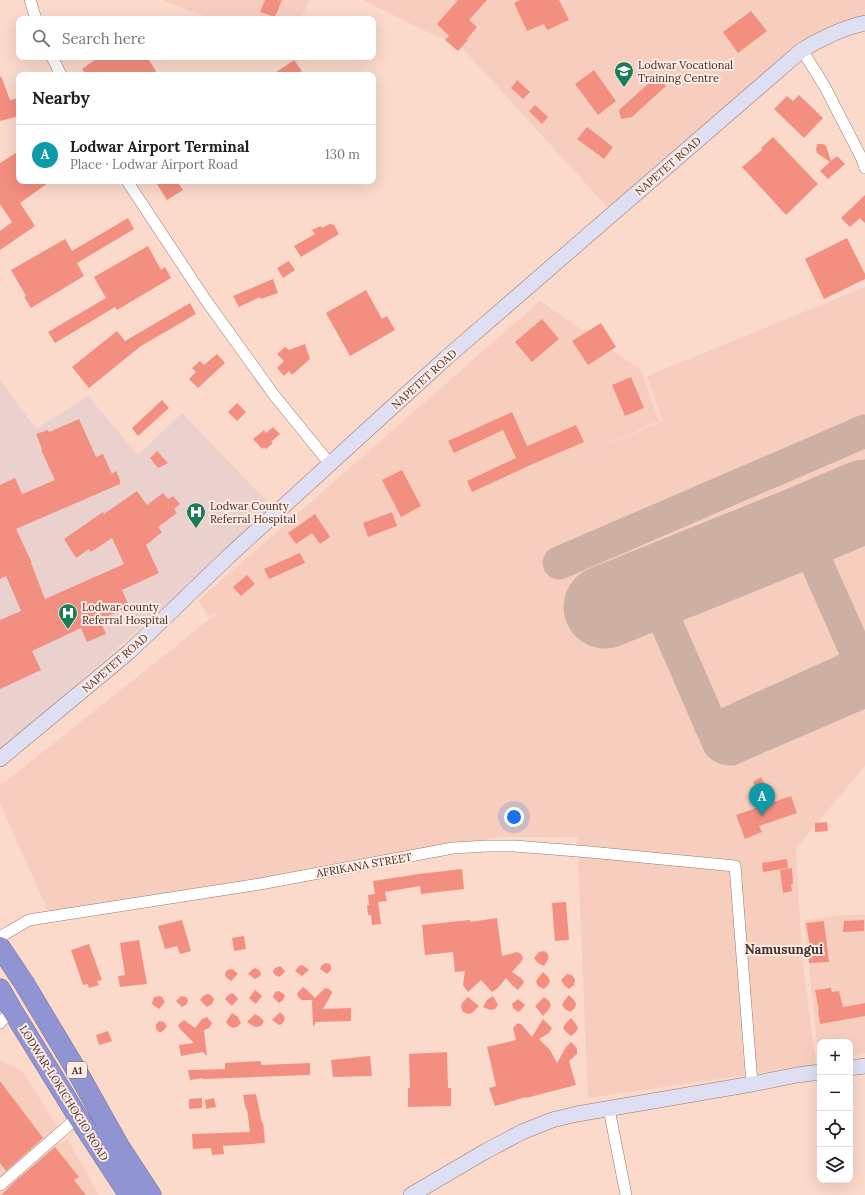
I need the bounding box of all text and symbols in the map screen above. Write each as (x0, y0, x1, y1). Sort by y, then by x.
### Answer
search box (16, 16, 376, 60)
icon: search (30, 27, 52, 49)
text: Search here (62, 29, 145, 48)
place label: Lodwar Vocational Training Centre (638, 58, 733, 85)
school or university icon: Lodwar Vocational Training Centre (613, 60, 635, 88)
text: Nearby (32, 87, 90, 109)
street label: NAPETET ROAD (632, 133, 704, 199)
text: Lodwar Airport Terminal (70, 137, 249, 156)
text: A (41, 146, 49, 163)
text: 130 m (325, 146, 360, 163)
text: Place · Lodwar Airport Road (70, 156, 238, 173)
street label: NAPETET ROAD (388, 346, 460, 412)
place label: Lodwar County Referral Hospital (210, 499, 296, 526)
hospital icon: Lodwar County Referral Hospital (185, 501, 207, 529)
place label: Lodwar county Referral Hospital (82, 600, 168, 627)
hospital icon: Lodwar county Referral Hospital (57, 602, 79, 630)
street label: NAPETET ROAD (79, 630, 151, 696)
pin: A (749, 783, 775, 816)
your location (504, 807, 524, 827)
street label: AFRIKANA STREET (314, 850, 413, 880)
district label: Namusungui (745, 941, 823, 958)
street label: LODWAR-LOKICHOGIO ROAD (16, 1023, 112, 1163)
map controls (817, 1039, 853, 1183)
button: + (817, 1039, 853, 1075)
road number: A1 (67, 1062, 87, 1078)
button: − (817, 1075, 853, 1111)
button: locate (817, 1111, 853, 1147)
button: layers (817, 1147, 853, 1183)

